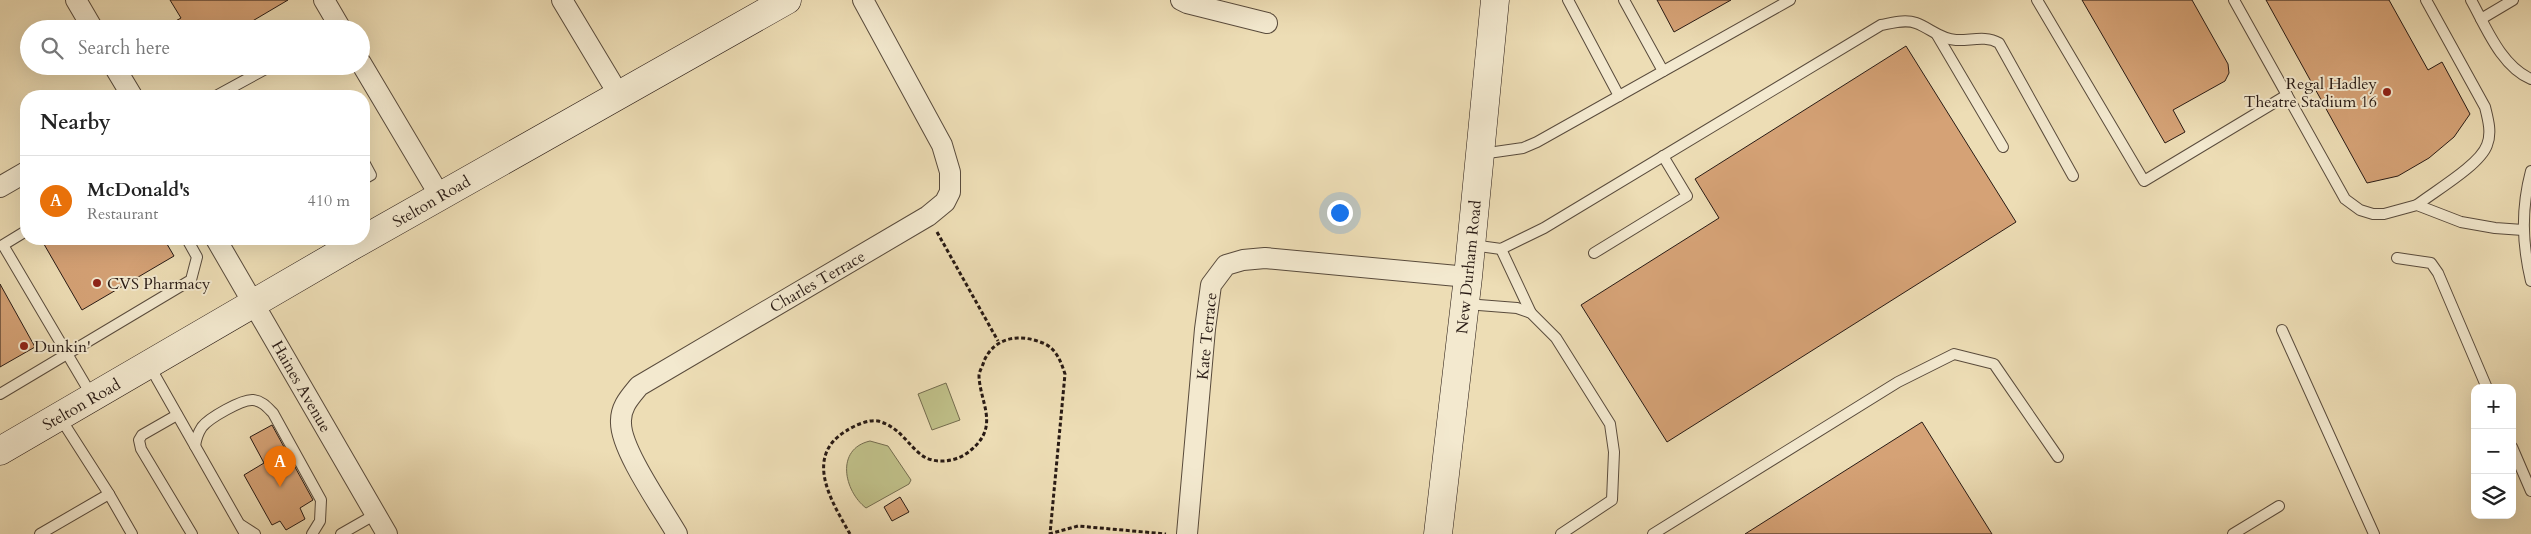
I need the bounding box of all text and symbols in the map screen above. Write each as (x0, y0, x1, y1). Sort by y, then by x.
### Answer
search box (20, 20, 370, 75)
icon: search (38, 34, 66, 62)
text: Search here (78, 35, 170, 61)
place label: Regal Hadley Theatre Stadium 16 (2244, 73, 2378, 113)
marker: Regal Hadley Theatre Stadium 16 (2381, 86, 2393, 98)
text: Nearby (40, 108, 111, 137)
street label: Stelton Road (388, 170, 475, 233)
text: McDonald's (87, 177, 190, 203)
text: A (50, 190, 62, 212)
text: 410 m (308, 190, 350, 212)
street label: New Durham Road (1451, 199, 1487, 335)
your location (1327, 200, 1353, 226)
text: Restaurant (87, 203, 158, 225)
street label: Charles Terrace (766, 246, 869, 318)
place label: CVS Pharmacy (107, 273, 211, 295)
marker: CVS Pharmacy (91, 277, 103, 289)
street label: Kate Terrace (1191, 291, 1223, 381)
place label: Dunkin' (34, 336, 91, 358)
street label: Haines Avenue (266, 337, 336, 436)
marker: Dunkin' (18, 340, 30, 352)
street label: Stelton Road (38, 373, 125, 436)
map controls (2471, 384, 2516, 519)
button: + (2471, 384, 2516, 429)
button: − (2471, 429, 2516, 474)
pin: A (264, 446, 296, 487)
button: layers (2471, 474, 2516, 519)

